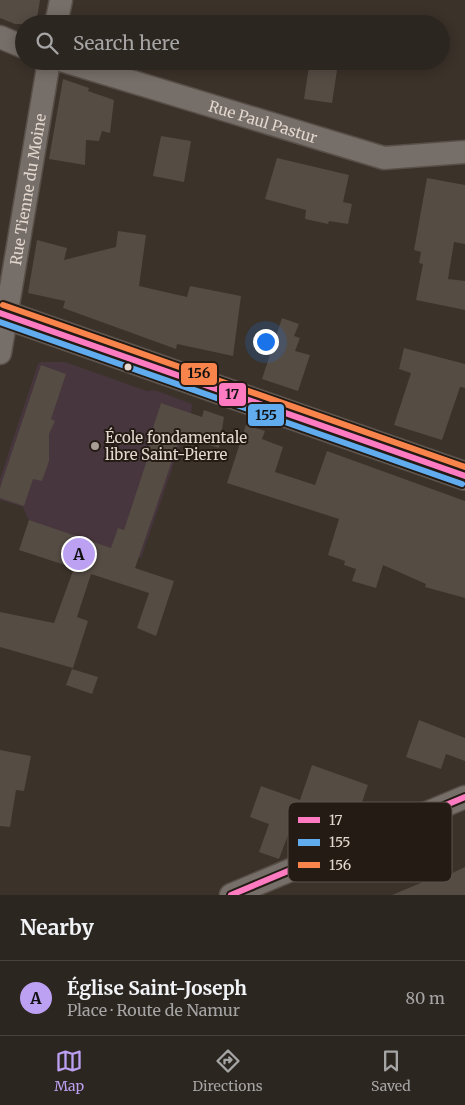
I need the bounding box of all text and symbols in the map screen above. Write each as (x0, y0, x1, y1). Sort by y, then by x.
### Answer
search box (15, 15, 450, 70)
icon: search (33, 29, 61, 57)
text: Search here (73, 31, 180, 55)
street label: Rue Paul Pastur (206, 96, 320, 147)
street label: Rue Tienne du Moine (5, 112, 50, 267)
your location (253, 329, 279, 355)
unlabelled marker (123, 362, 133, 372)
line badge: 156 (180, 362, 218, 386)
text: 156 (188, 364, 211, 382)
line badge: 17 (218, 382, 247, 407)
text: 17 (225, 385, 239, 403)
line badge: 155 (247, 403, 285, 427)
text: 155 (255, 406, 277, 424)
place label: École fondamentale libre Saint-Pierre (105, 427, 247, 464)
marker: École fondamentale libre Saint-Pierre (89, 440, 101, 452)
pin: A (63, 535, 95, 573)
legend (288, 802, 452, 882)
text: 17 (329, 811, 343, 829)
text: 155 (329, 833, 350, 851)
text: 156 (329, 856, 351, 874)
text: Nearby (20, 914, 94, 941)
text: Église Saint-Joseph (67, 976, 247, 1000)
text: A (30, 988, 42, 1008)
text: 80 m (406, 988, 445, 1008)
text: Place · Route de Namur (67, 1000, 240, 1020)
tab: Map (54, 1047, 84, 1095)
tab: Directions (193, 1047, 263, 1095)
tab: Saved (371, 1047, 411, 1095)

